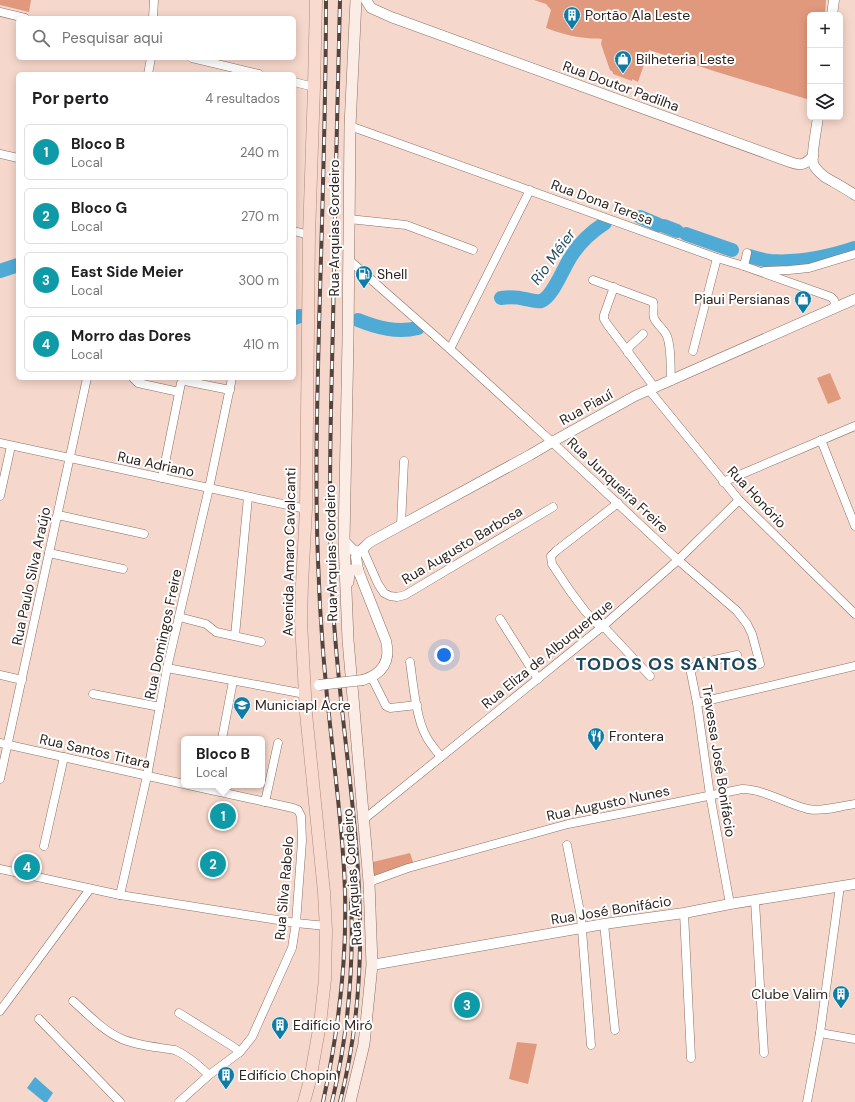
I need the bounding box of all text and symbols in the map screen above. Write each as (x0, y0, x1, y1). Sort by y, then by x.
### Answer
building icon: Portão Ala Leste (562, 5, 582, 30)
place label: Portão Ala Leste (585, 6, 690, 24)
map controls (807, 12, 843, 120)
button: + (807, 12, 843, 48)
search box (16, 16, 296, 60)
icon: search (30, 27, 52, 49)
text: Pesquisar aqui (62, 28, 163, 48)
button: − (807, 48, 843, 84)
shop icon: Bilheteria Leste (613, 49, 633, 74)
place label: Bilheteria Leste (636, 50, 735, 68)
street label: Rua Doutor Padilha (560, 57, 682, 115)
button: layers (807, 84, 843, 120)
text: Por perto (32, 87, 109, 109)
text: 4 resultados (205, 90, 280, 107)
text: Bloco B (71, 134, 125, 154)
text: 1 (44, 144, 48, 161)
text: 240 m (240, 144, 279, 161)
text: Local (71, 154, 103, 171)
street label: Rua Arquias Cordeiro (325, 160, 343, 296)
street label: Rua Dona Teresa (549, 175, 655, 229)
text: Bloco G (71, 198, 127, 218)
text: 2 (42, 208, 50, 225)
text: 270 m (241, 208, 279, 225)
text: Local (71, 218, 103, 235)
water label: Rio Méier (526, 225, 580, 289)
text: East Side Meier (71, 262, 183, 282)
fuel station icon: Shell (354, 264, 374, 289)
place label: Shell (377, 265, 407, 283)
text: 3 (42, 272, 50, 289)
text: 300 m (238, 272, 279, 289)
text: Local (71, 282, 103, 299)
shop icon: Piaui Persianas (793, 289, 813, 314)
place label: Piaui Persianas (694, 290, 790, 308)
text: Morro das Dores (71, 326, 191, 346)
text: 4 (42, 336, 50, 353)
text: 410 m (243, 336, 279, 353)
text: Local (71, 346, 103, 363)
street label: Rua Piauí (556, 385, 616, 429)
street label: Rua Junqueira Freire (564, 433, 672, 537)
street label: Rua Adriano (116, 447, 196, 481)
street label: Rua Honório (724, 462, 790, 532)
street label: Avenida Amaro Cavalcanti (279, 467, 299, 637)
street label: Rua Arquias Cordeiro (321, 484, 341, 622)
street label: Rua Augusto Barbosa (398, 502, 526, 588)
street label: Rua Paulo Silva Araújo (8, 505, 54, 647)
street label: Rua Domingos Freire (140, 567, 186, 701)
street label: Rua Eliza de Albuquerque (478, 595, 616, 713)
your location (434, 645, 454, 665)
district label: TODOS OS SANTOS (576, 652, 758, 676)
street label: Travessa José Bonifácio (698, 684, 740, 838)
school or university icon: Municiapl Acre (232, 695, 252, 720)
place label: Municiapl Acre (255, 696, 351, 714)
restaurant icon: Frontera (586, 726, 606, 751)
place label: Frontera (609, 727, 664, 745)
street label: Rua Santos Titara (38, 730, 152, 772)
popup (181, 736, 265, 788)
text: Bloco B (196, 744, 250, 764)
text: Local (196, 764, 228, 781)
street label: Rua Augusto Nunes (545, 781, 671, 825)
pin: 1 (210, 801, 236, 831)
street label: Rua Arquias Cordeiro (338, 808, 366, 946)
street label: Rua Silva Rabelo (270, 835, 298, 941)
pin: 2 (200, 849, 226, 879)
pin: 4 (14, 852, 40, 882)
street label: Rua José Bonifácio (550, 892, 672, 928)
building icon: Clube Valim (831, 984, 851, 1009)
place label: Clube Valim (751, 985, 828, 1003)
pin: 3 (454, 990, 480, 1020)
building icon: Edifício Miró (270, 1015, 290, 1040)
place label: Edifício Miró (293, 1016, 373, 1034)
building icon: Edifício Chopin (216, 1065, 236, 1090)
place label: Edifício Chopin (239, 1066, 337, 1084)

